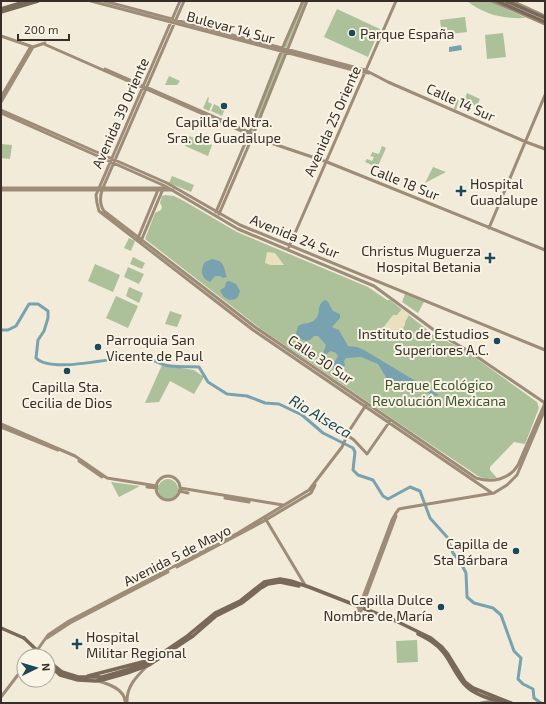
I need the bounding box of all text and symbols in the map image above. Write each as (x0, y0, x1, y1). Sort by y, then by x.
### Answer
street label: Bulevar 14 Sur (185, 7, 277, 47)
scale bar (18, 16, 69, 42)
text: 200 m (24, 22, 58, 36)
place label: Parque España (360, 25, 455, 42)
marker: Parque España (347, 28, 357, 38)
street label: Avenida 39 Oriente (88, 55, 152, 171)
street label: Avenida 25 Oriente (300, 63, 364, 179)
street label: Calle 14 Sur (424, 79, 498, 125)
marker: Capilla de Ntra. Sra. de Guadalupe (219, 101, 229, 111)
place label: Capilla de Ntra. Sra. de Guadalupe (167, 113, 281, 146)
street label: Calle 18 Sur (368, 160, 443, 204)
place label: Hospital Guadalupe (470, 175, 538, 208)
marker: Hospital Guadalupe (455, 185, 467, 197)
street label: Avenida 24 Sur (248, 210, 342, 262)
place label: Christus Muguerza Hospital Betania (361, 242, 481, 275)
marker: Christus Muguerza Hospital Betania (484, 252, 496, 264)
place label: Instituto de Estudios Superiores A.C. (358, 325, 489, 358)
place label: Parroquia San Vicente de Paul (106, 331, 204, 364)
street label: Calle 30 Sur (285, 331, 357, 387)
marker: Instituto de Estudios Superiores A.C. (492, 336, 502, 346)
marker: Parroquia San Vicente de Paul (93, 342, 103, 352)
marker: Capilla Sta. Cecilia de Dios (62, 366, 72, 376)
park label: Parque Ecológico Revolución Mexicana (372, 376, 506, 409)
place label: Capilla Sta. Cecilia de Dios (22, 378, 112, 411)
water label: Rio Alseca (287, 390, 355, 442)
street label: Avenida 5 de Mayo (120, 521, 234, 589)
place label: Capilla de Sta Bárbara (433, 535, 508, 568)
marker: Capilla de Sta Bárbara (511, 546, 521, 556)
place label: Capilla Dulce Nombre de María (323, 591, 433, 624)
marker: Capilla Dulce Nombre de María (436, 602, 446, 612)
place label: Hospital Militar Regional (86, 628, 187, 661)
marker: Hospital Militar Regional (71, 638, 83, 650)
north arrow (16, 648, 56, 688)
text: N (40, 663, 53, 672)

